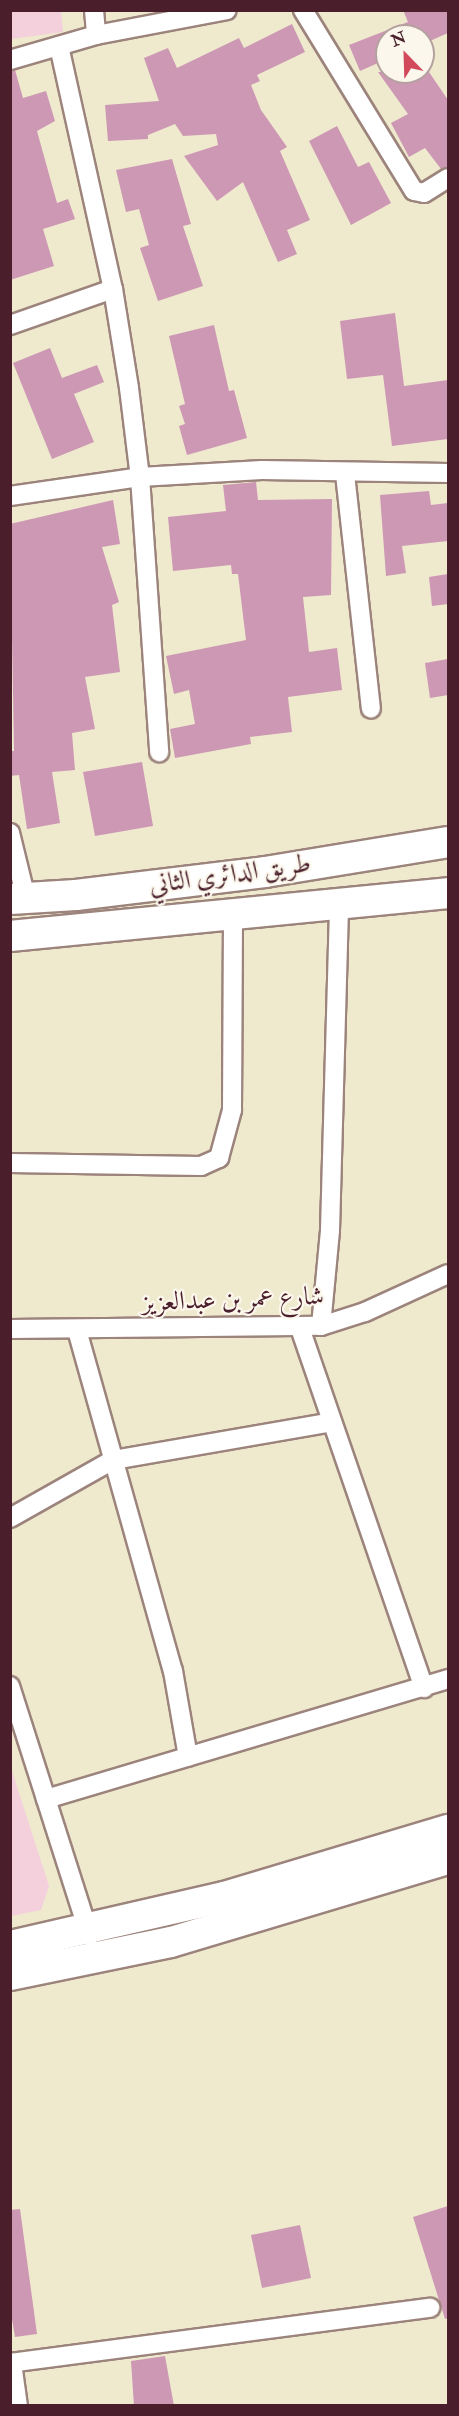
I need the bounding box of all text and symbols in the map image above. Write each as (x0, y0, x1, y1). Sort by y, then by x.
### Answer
north arrow (375, 24, 435, 84)
text: N (388, 27, 409, 51)
street label: طريق الدائري الثاني (147, 848, 313, 902)
street label: شارع عمر بن عبدالعزيز (141, 1281, 325, 1319)

